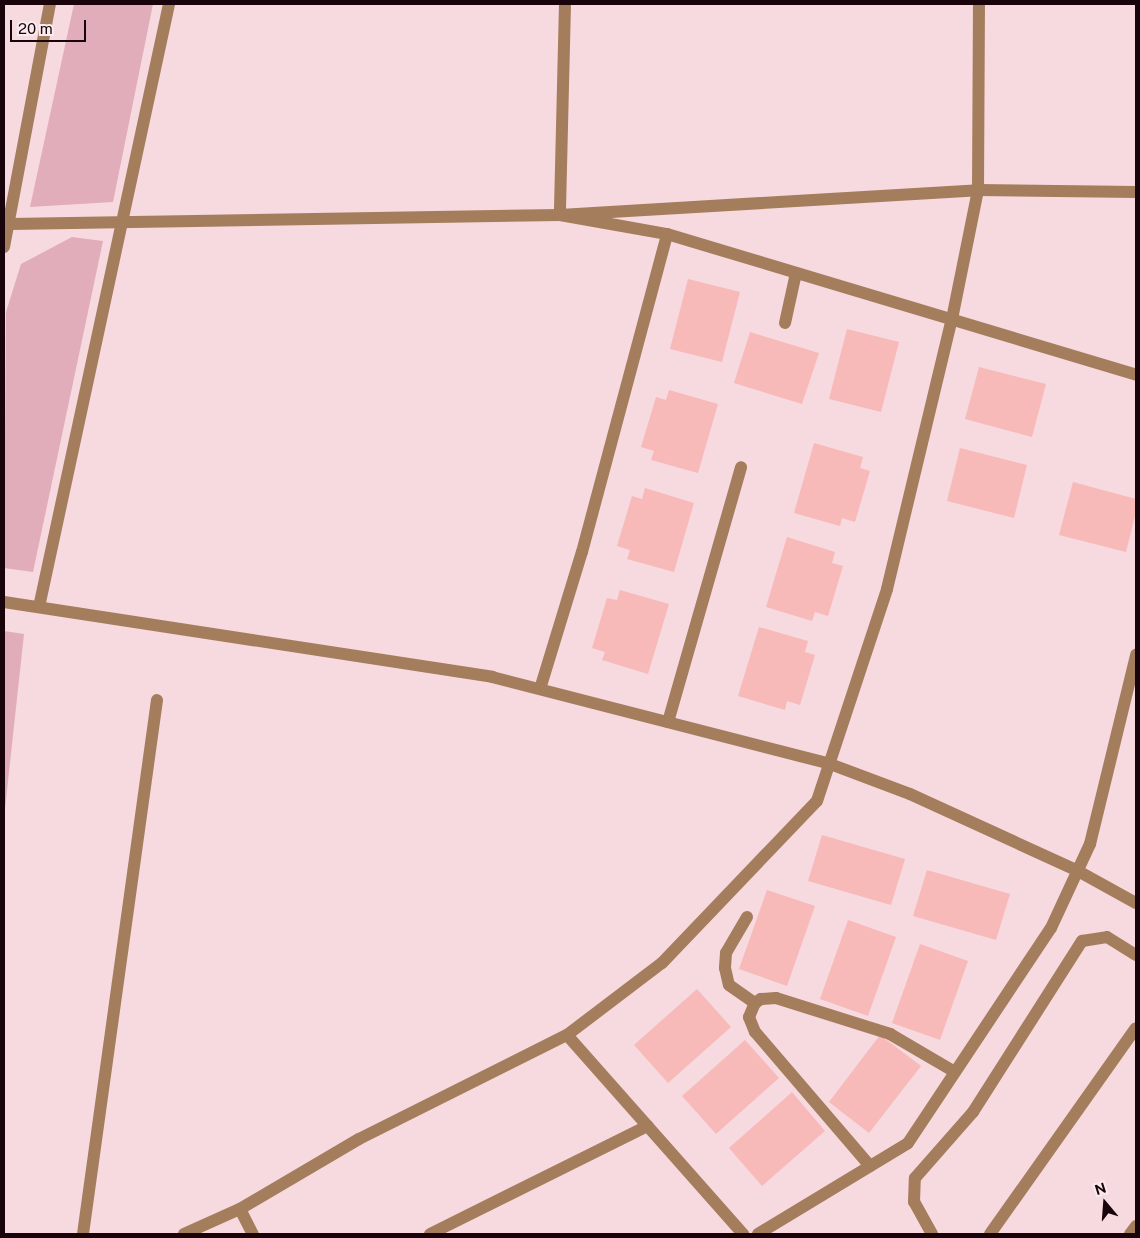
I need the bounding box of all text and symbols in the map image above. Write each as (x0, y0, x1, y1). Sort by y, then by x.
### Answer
scale bar (12, 10, 89, 42)
text: 20 m (18, 20, 53, 37)
north arrow (1080, 1178, 1130, 1228)
text: N (1093, 1179, 1108, 1198)

